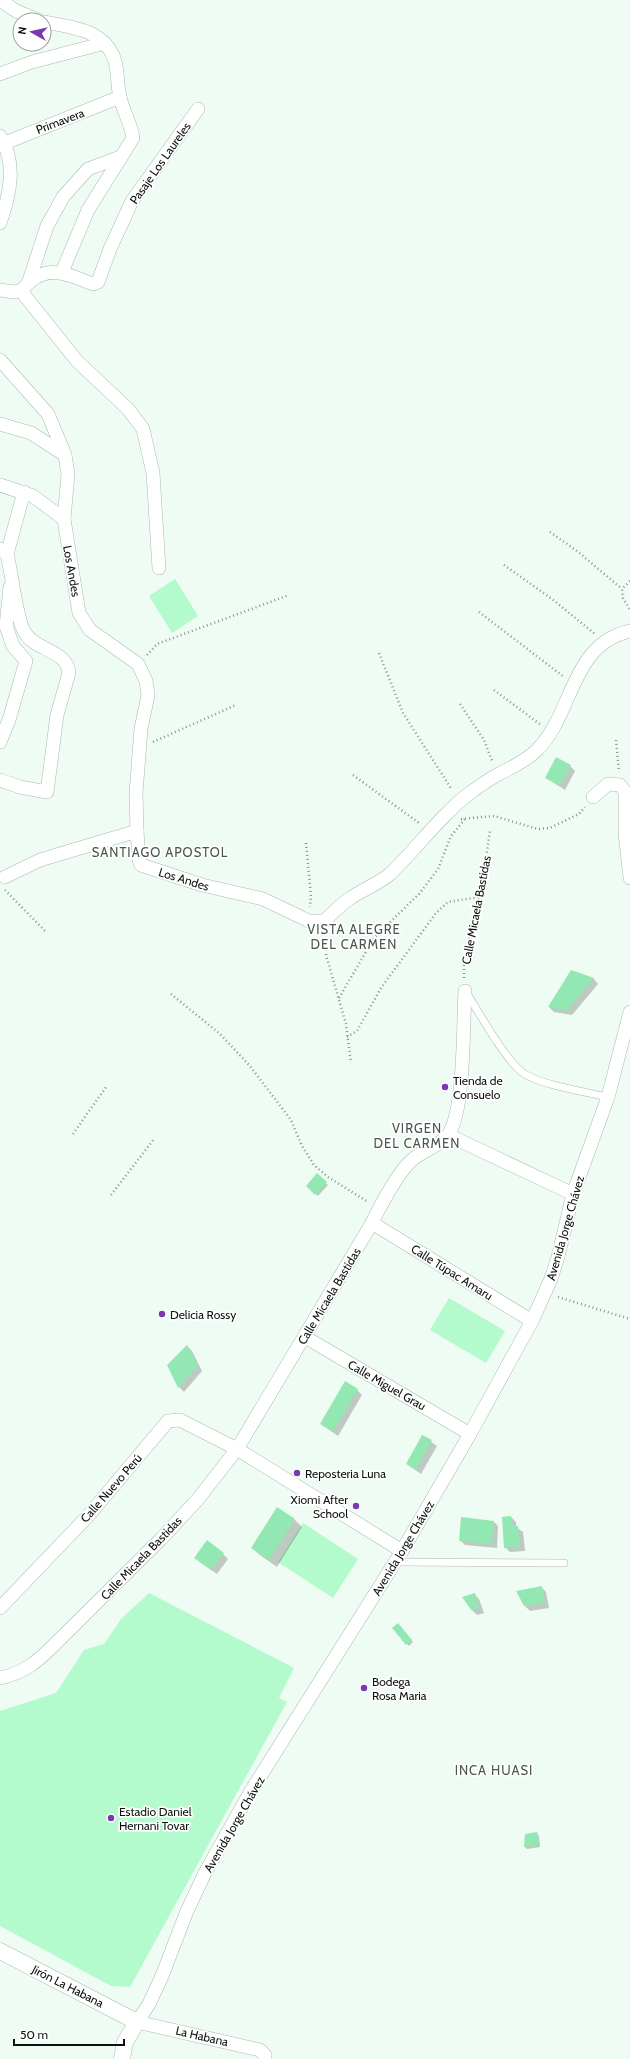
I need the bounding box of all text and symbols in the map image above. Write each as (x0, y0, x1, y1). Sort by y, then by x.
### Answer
north arrow (12, 12, 52, 52)
text: N (15, 26, 30, 35)
street label: Primavera (34, 105, 87, 137)
street label: Pasaje Los Laureles (126, 119, 194, 207)
street label: Los Andes (60, 544, 84, 598)
district label: SANTIAGO APOSTOL (92, 844, 228, 860)
street label: Calle Micaela Bastidas (458, 854, 494, 966)
street label: Los Andes (157, 864, 211, 894)
district label: VISTA ALEGRE DEL CARMEN (307, 921, 401, 952)
place label: Tienda de Consuelo (453, 1073, 503, 1102)
marker: Tienda de Consuelo (440, 1082, 450, 1092)
district label: VIRGEN DEL CARMEN (374, 1120, 460, 1151)
street label: Avenida Jorge Chávez (543, 1174, 587, 1282)
street label: Calle Túpac Amaru (408, 1241, 496, 1303)
street label: Calle Micaela Bastidas (294, 1245, 364, 1347)
place label: Delicia Rossy (170, 1307, 236, 1322)
marker: Delicia Rossy (157, 1309, 167, 1319)
street label: Calle Miguel Grau (345, 1357, 429, 1413)
street label: Calle Nuevo Perú (77, 1450, 145, 1526)
place label: Reposteria Luna (305, 1466, 386, 1481)
marker: Reposteria Luna (292, 1468, 302, 1478)
place label: Xiomi After School (291, 1492, 348, 1521)
street label: Avenida Jorge Chávez (369, 1497, 438, 1598)
marker: Xiomi After School (351, 1501, 361, 1511)
street label: Calle Micaela Bastidas (97, 1513, 185, 1603)
place label: Bodega Rosa Maria (372, 1674, 427, 1703)
marker: Bodega Rosa Maria (359, 1683, 369, 1693)
district label: INCA HUASI (455, 1762, 533, 1778)
street label: Avenida Jorge Chávez (200, 1773, 268, 1875)
place label: Estadio Daniel Hernani Tovar (119, 1804, 192, 1833)
marker: Estadio Daniel Hernani Tovar (106, 1813, 116, 1823)
street label: Jirón La Habana (29, 1961, 107, 2011)
scale bar (14, 2021, 124, 2047)
street label: La Habana (174, 2023, 230, 2049)
text: 50 m (20, 2027, 48, 2042)

